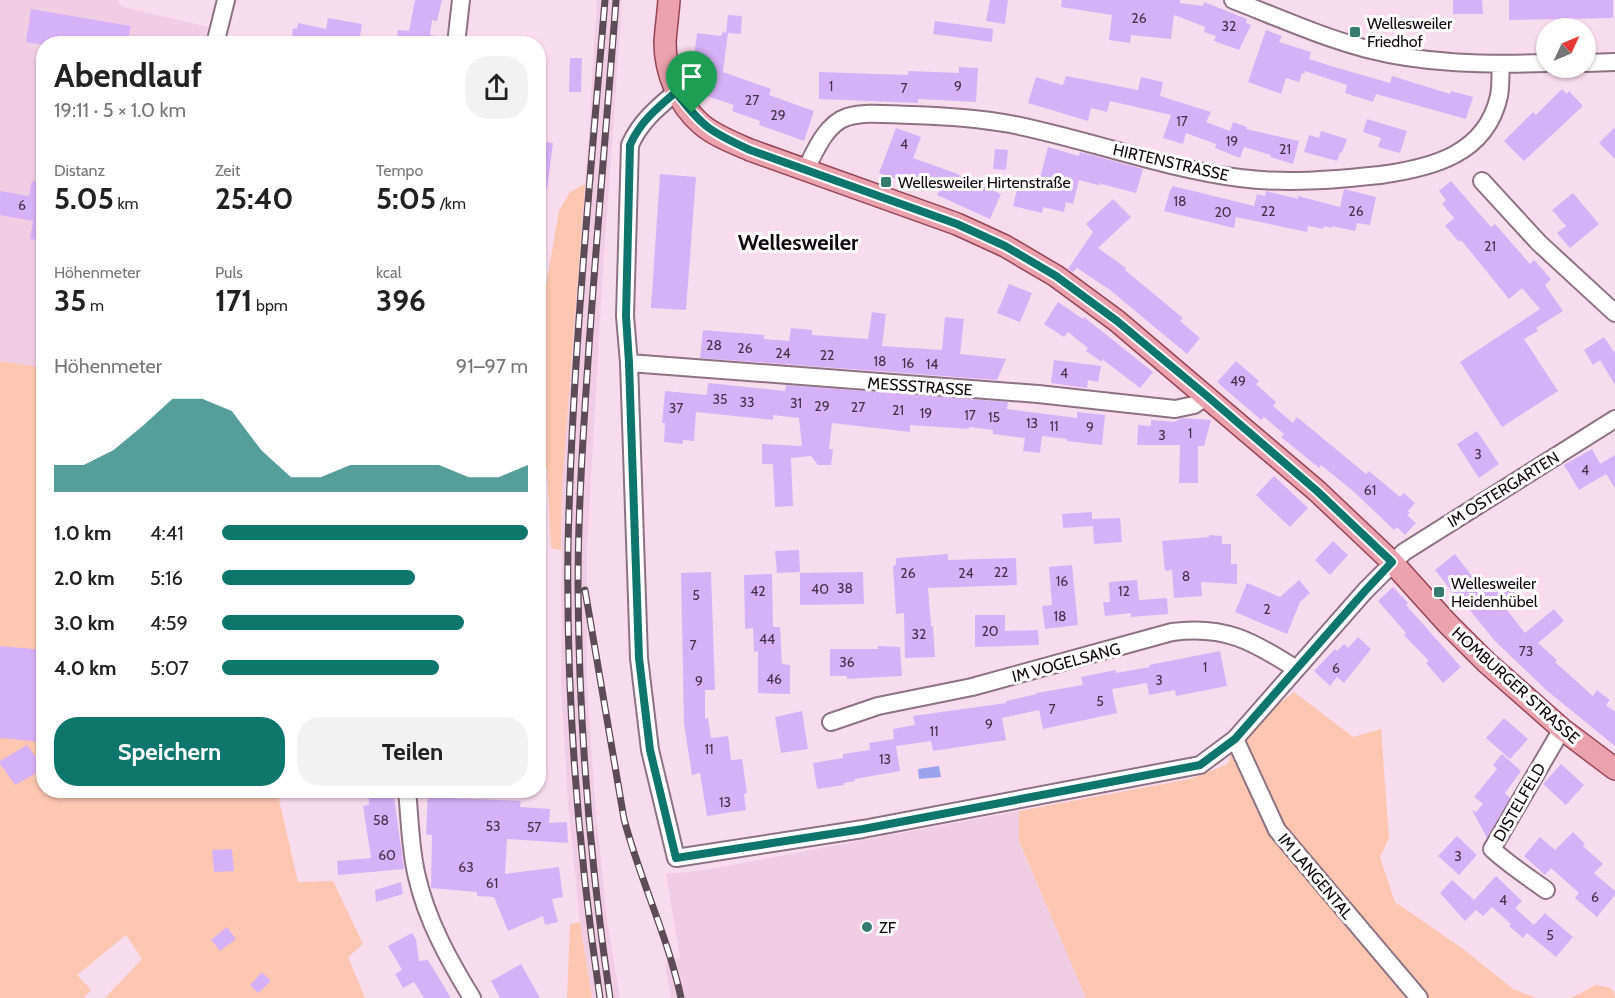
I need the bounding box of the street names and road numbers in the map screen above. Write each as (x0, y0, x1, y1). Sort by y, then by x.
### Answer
street label: HIRTENSTRASSE (1111, 140, 1231, 185)
street label: MESSSTRASSE (867, 373, 973, 400)
street label: IM OSTERGARTEN (1444, 447, 1563, 531)
street label: HOMBURGER STRASSE (1448, 623, 1583, 748)
street label: IM VOGELSANG (1010, 639, 1122, 686)
street label: DISTELFELD (1489, 760, 1549, 845)
street label: IM LANGENTAL (1274, 830, 1357, 923)

